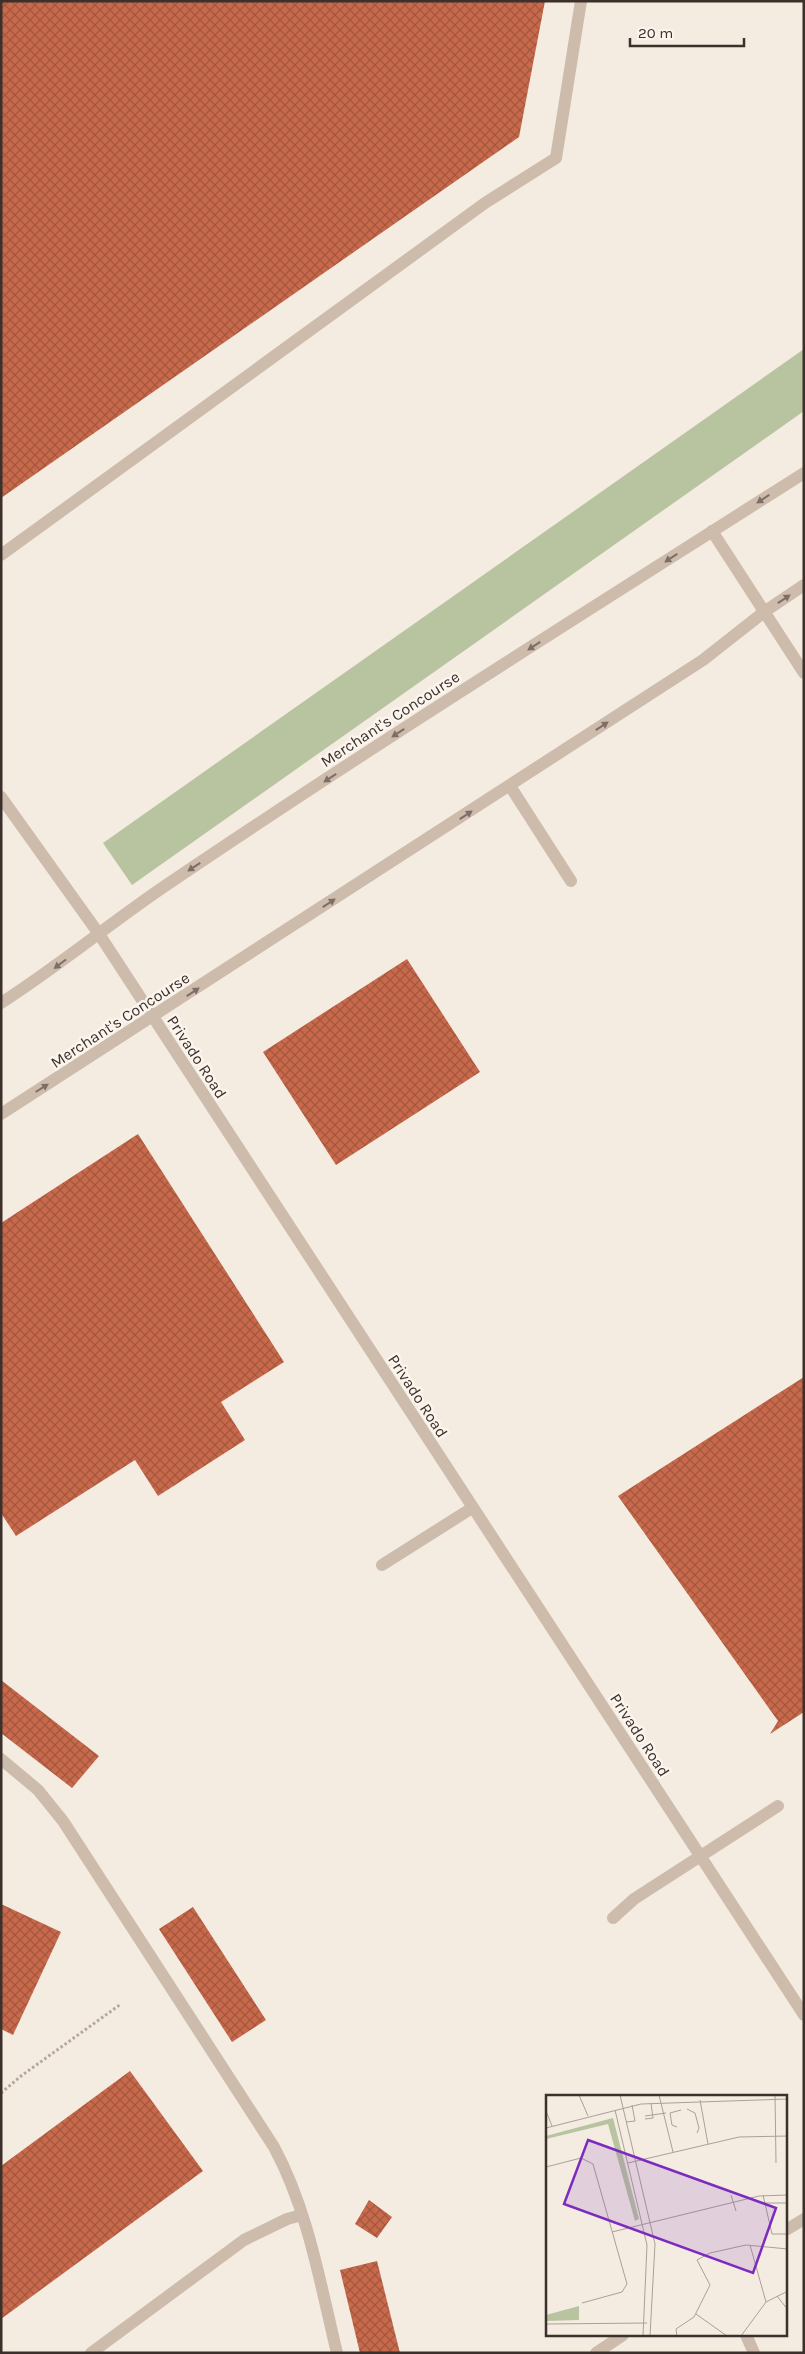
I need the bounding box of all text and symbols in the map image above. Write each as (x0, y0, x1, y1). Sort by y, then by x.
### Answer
scale bar (630, 15, 744, 47)
text: 20 m (638, 24, 673, 42)
one-way arrow (756, 494, 769, 504)
one-way arrow (664, 553, 678, 562)
one-way arrow (777, 594, 791, 604)
one-way arrow (528, 641, 541, 650)
street label: Merchant's Concourse (317, 667, 463, 771)
one-way arrow (595, 721, 609, 731)
one-way arrow (391, 729, 404, 738)
one-way arrow (323, 773, 336, 783)
one-way arrow (459, 810, 472, 819)
one-way arrow (187, 862, 201, 872)
one-way arrow (323, 898, 336, 908)
one-way arrow (54, 958, 67, 969)
street label: Merchant's Concourse (47, 968, 193, 1072)
one-way arrow (186, 987, 200, 996)
street label: Privado Road (163, 1012, 231, 1102)
one-way arrow (36, 1084, 49, 1093)
street label: Privado Road (384, 1351, 452, 1441)
street label: Privado Road (606, 1690, 674, 1780)
inset map (546, 2095, 788, 2336)

